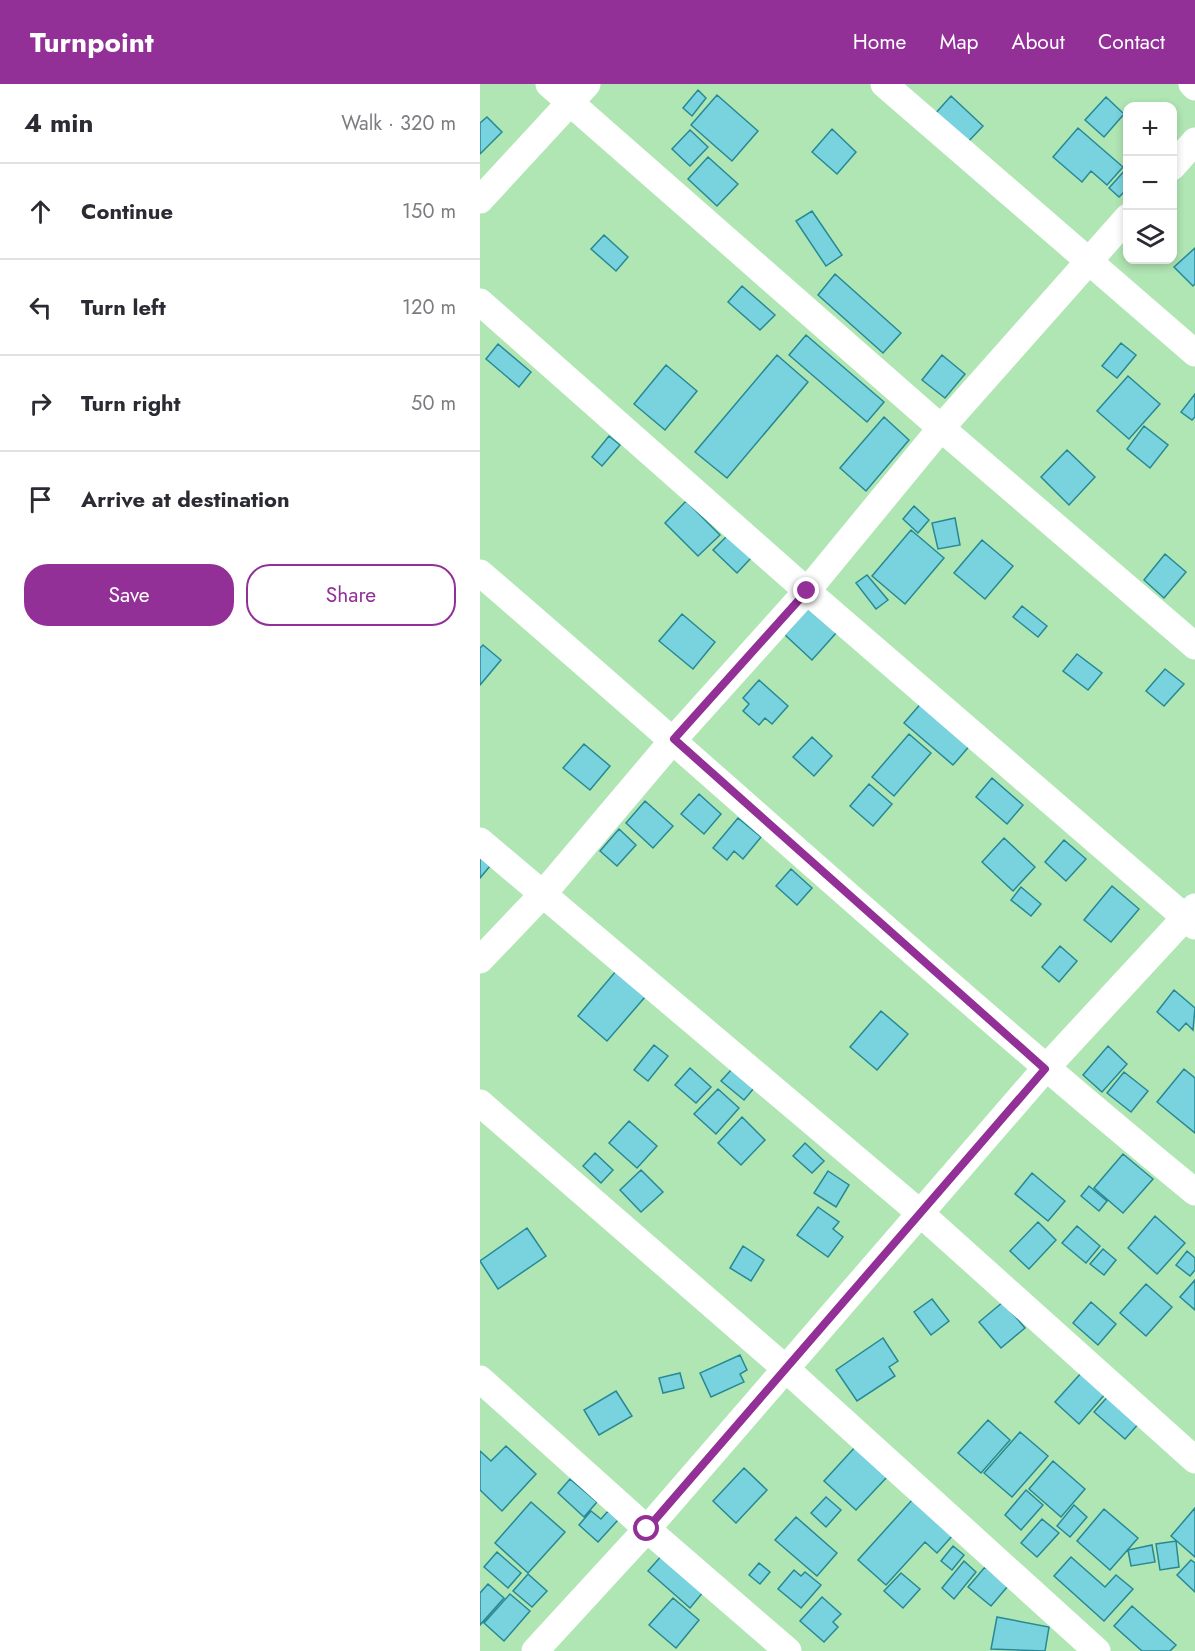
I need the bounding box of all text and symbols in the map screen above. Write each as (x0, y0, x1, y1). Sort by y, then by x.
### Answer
text: Turnpoint (30, 22, 154, 63)
text: Home (853, 27, 906, 57)
text: Map (939, 27, 979, 57)
text: About (1012, 27, 1065, 57)
text: Contact (1098, 27, 1165, 57)
map controls (1123, 102, 1177, 264)
button: + (1123, 102, 1177, 156)
text: 4 min (24, 104, 93, 142)
text: Walk · 320 m (341, 109, 456, 138)
button: − (1123, 156, 1177, 210)
icon: ahead (24, 195, 57, 228)
text: Continue (81, 195, 173, 227)
text: 150 m (402, 197, 456, 226)
button: layers (1123, 210, 1177, 264)
icon: left (24, 291, 57, 324)
text: Turn left (81, 291, 166, 323)
text: 120 m (402, 293, 456, 322)
icon: right (24, 387, 57, 420)
text: Turn right (81, 387, 181, 419)
text: 50 m (411, 389, 456, 418)
icon: arrive (24, 483, 57, 516)
text: Arrive at destination (81, 483, 290, 515)
button: Save (24, 564, 234, 626)
button: Share (246, 564, 456, 626)
route end (793, 577, 819, 603)
route start (633, 1515, 659, 1541)

